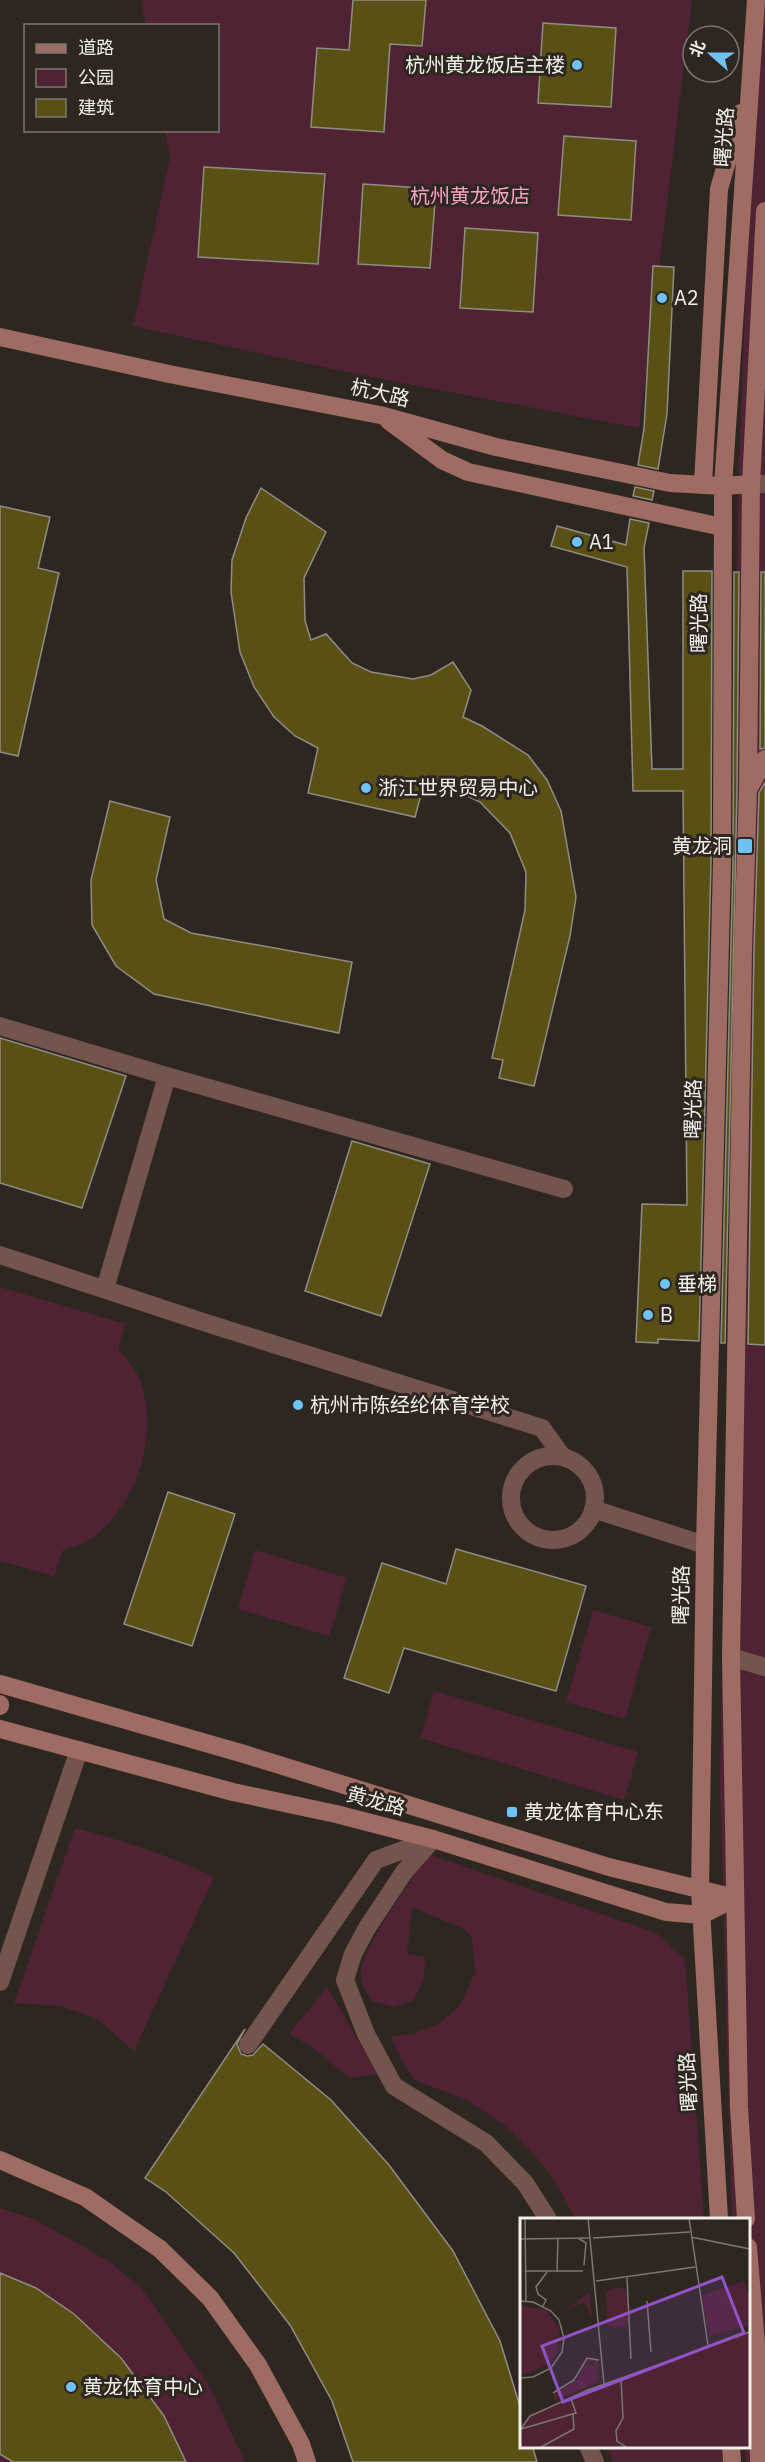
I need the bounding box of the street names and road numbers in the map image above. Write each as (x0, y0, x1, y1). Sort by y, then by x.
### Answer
street label: 曙光路 (708, 106, 739, 168)
street label: 杭大路 (348, 373, 412, 412)
street label: 曙光路 (685, 593, 712, 653)
street label: 曙光路 (678, 1079, 707, 1139)
street label: 曙光路 (666, 1565, 695, 1625)
street label: 黄龙路 (344, 1780, 409, 1821)
street label: 曙光路 (672, 2051, 703, 2113)

